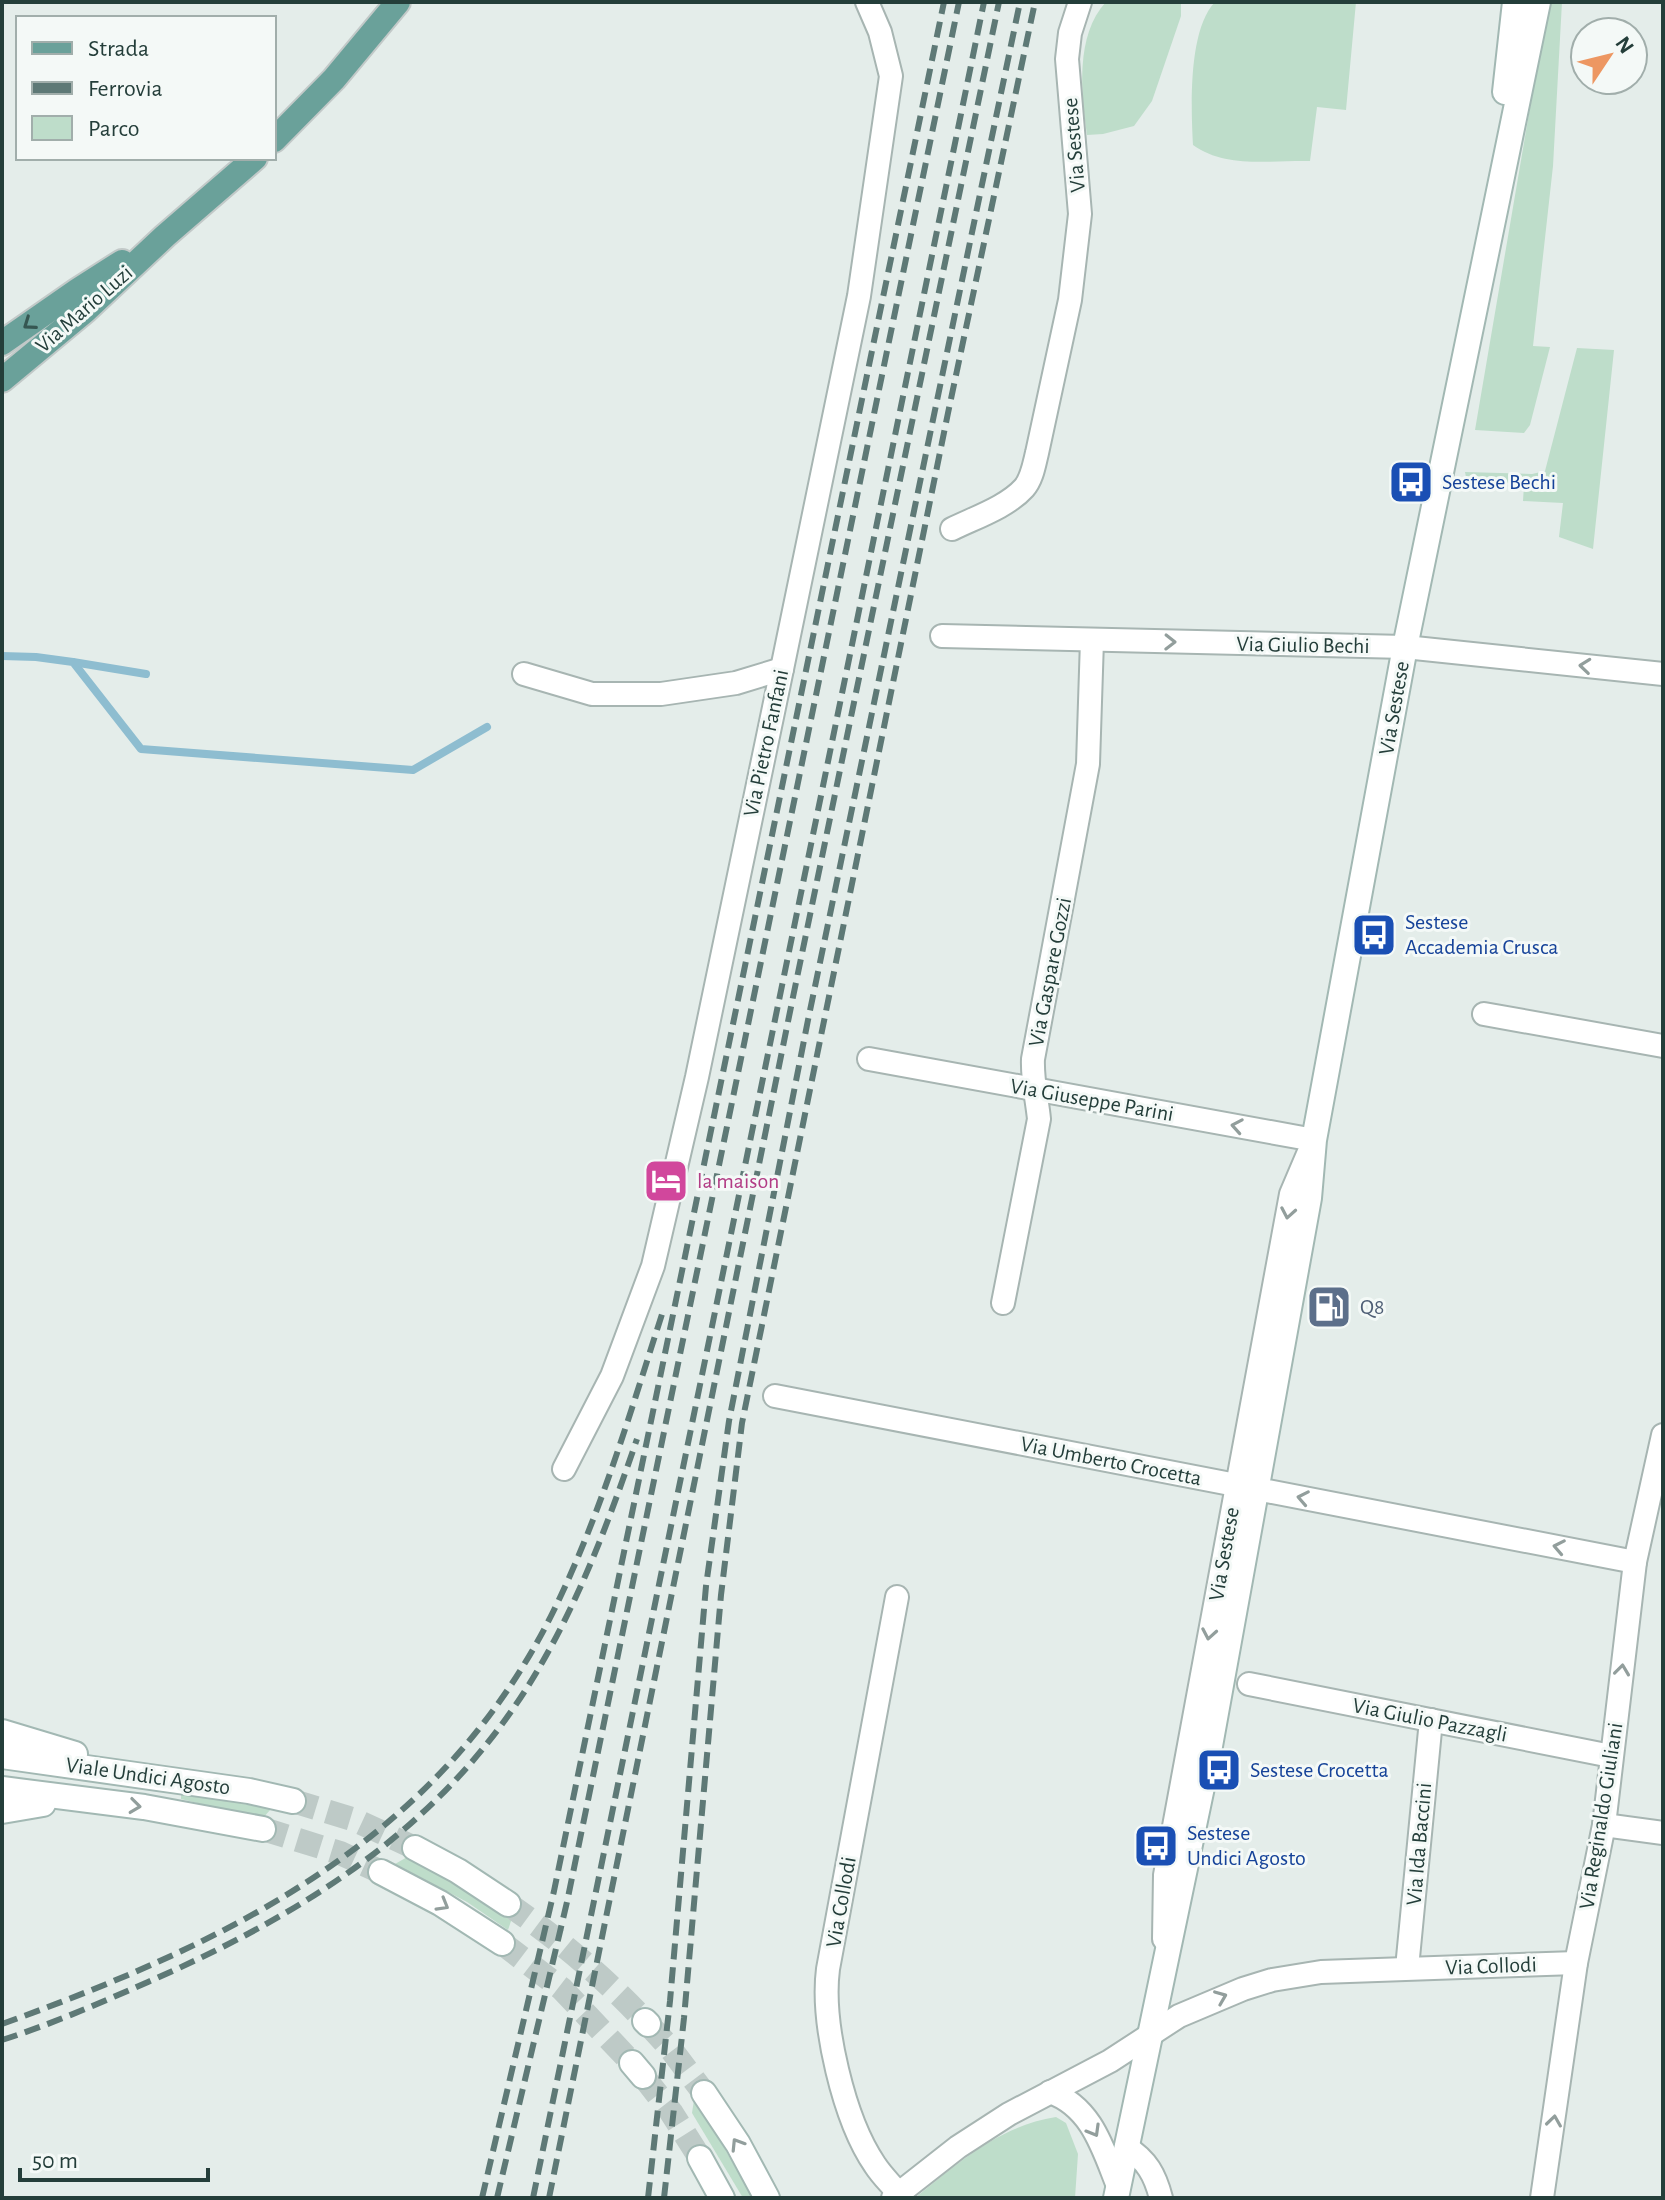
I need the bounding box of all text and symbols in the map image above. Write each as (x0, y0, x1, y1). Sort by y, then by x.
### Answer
legend (16, 16, 276, 160)
north arrow (1569, 16, 1649, 96)
text: N (1611, 33, 1638, 58)
text: Strada (88, 37, 149, 61)
text: Ferrovia (88, 77, 163, 101)
street label: Via Sestese (1059, 97, 1089, 193)
text: Parco (88, 117, 139, 141)
street label: Via Mario Luzi (31, 261, 137, 357)
one-way arrow (24, 314, 38, 329)
bus stop icon: Sestese Bechi (1387, 458, 1435, 506)
place label: Sestese Bechi (1442, 471, 1556, 493)
one-way arrow (1164, 633, 1177, 651)
street label: Via Giulio Bechi (1236, 633, 1370, 657)
one-way arrow (1578, 657, 1591, 674)
street label: Via Sestese (1375, 659, 1413, 757)
street label: Via Pietro Fanfani (740, 667, 792, 819)
street label: Via Gaspare Gozzi (1025, 896, 1075, 1048)
bus stop icon: Sestese Accademia Crusca (1350, 911, 1398, 959)
place label: Sestese Accademia Crusca (1405, 911, 1558, 958)
street label: Via Giuseppe Parini (1009, 1075, 1175, 1125)
one-way arrow (1230, 1119, 1244, 1136)
hotel icon: la maison (642, 1157, 690, 1205)
place label: la maison (697, 1170, 779, 1192)
one-way arrow (1280, 1207, 1297, 1220)
fuel station icon: Q8 (1305, 1283, 1353, 1331)
place label: Q8 (1360, 1296, 1385, 1318)
street label: Via Umberto Crocetta (1019, 1433, 1203, 1489)
one-way arrow (1296, 1491, 1310, 1508)
street label: Via Sestese (1205, 1505, 1243, 1603)
one-way arrow (1552, 1540, 1565, 1557)
one-way arrow (1202, 1627, 1219, 1641)
one-way arrow (1613, 1663, 1630, 1677)
street label: Via Giulio Pazzagli (1351, 1694, 1509, 1746)
street label: Via Reginaldo Giuliani (1575, 1721, 1627, 1911)
bus stop icon: Sestese Crocetta (1195, 1746, 1243, 1794)
street label: Viale Undici Agosto (64, 1754, 232, 1798)
place label: Sestese Crocetta (1250, 1759, 1389, 1781)
street label: Via Ida Baccini (1403, 1782, 1435, 1906)
one-way arrow (129, 1797, 142, 1814)
bus stop icon: Sestese Undici Agosto (1132, 1822, 1180, 1870)
place label: Sestese Undici Agosto (1187, 1822, 1306, 1869)
street label: Via Collodi (822, 1855, 860, 1949)
one-way arrow (434, 1895, 449, 1911)
street label: Via Collodi (1445, 1953, 1537, 1979)
one-way arrow (1213, 1991, 1227, 2007)
one-way arrow (1545, 2114, 1562, 2128)
one-way arrow (1084, 2122, 1100, 2137)
scale bar (20, 2132, 208, 2182)
one-way arrow (731, 2138, 747, 2153)
text: 50 m (32, 2149, 78, 2173)

